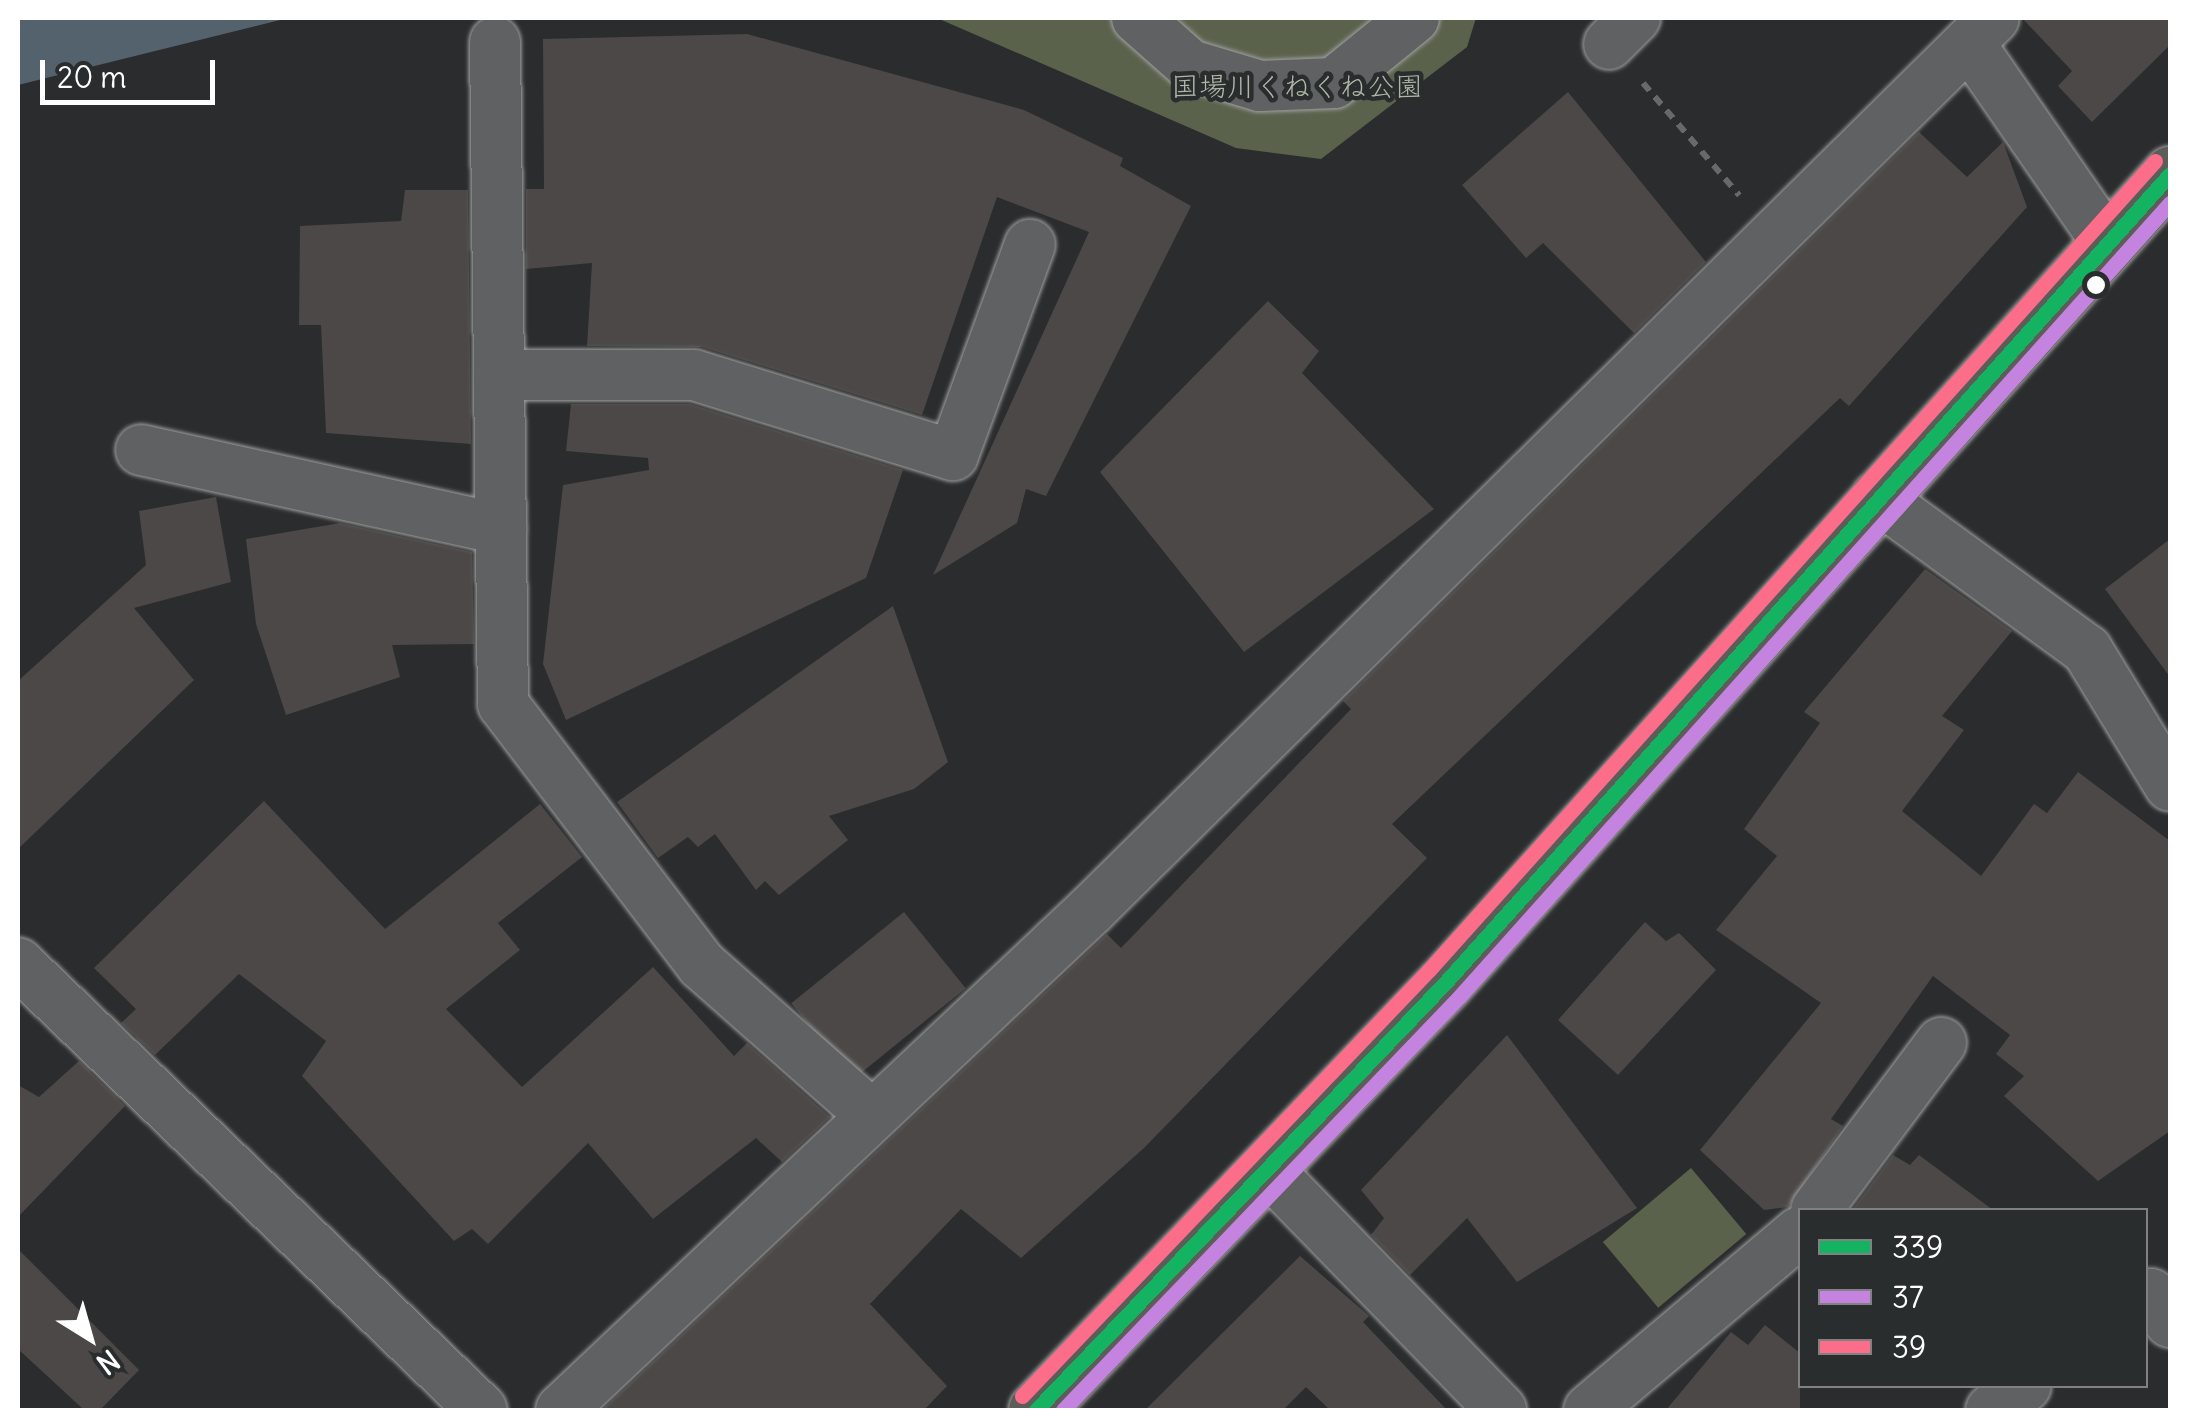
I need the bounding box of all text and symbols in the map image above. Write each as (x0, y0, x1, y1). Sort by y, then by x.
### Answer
scale bar (45, 40, 220, 102)
text: 20 m (57, 58, 127, 96)
park label: 国場川くねくね公園 (1171, 69, 1423, 103)
unlabelled marker (2086, 275, 2106, 295)
legend (1798, 1208, 2148, 1388)
text: 339 (1892, 1228, 1943, 1266)
text: 37 (1892, 1278, 1924, 1316)
north arrow (40, 1288, 140, 1388)
text: 39 (1892, 1328, 1926, 1366)
text: N (89, 1342, 127, 1382)

